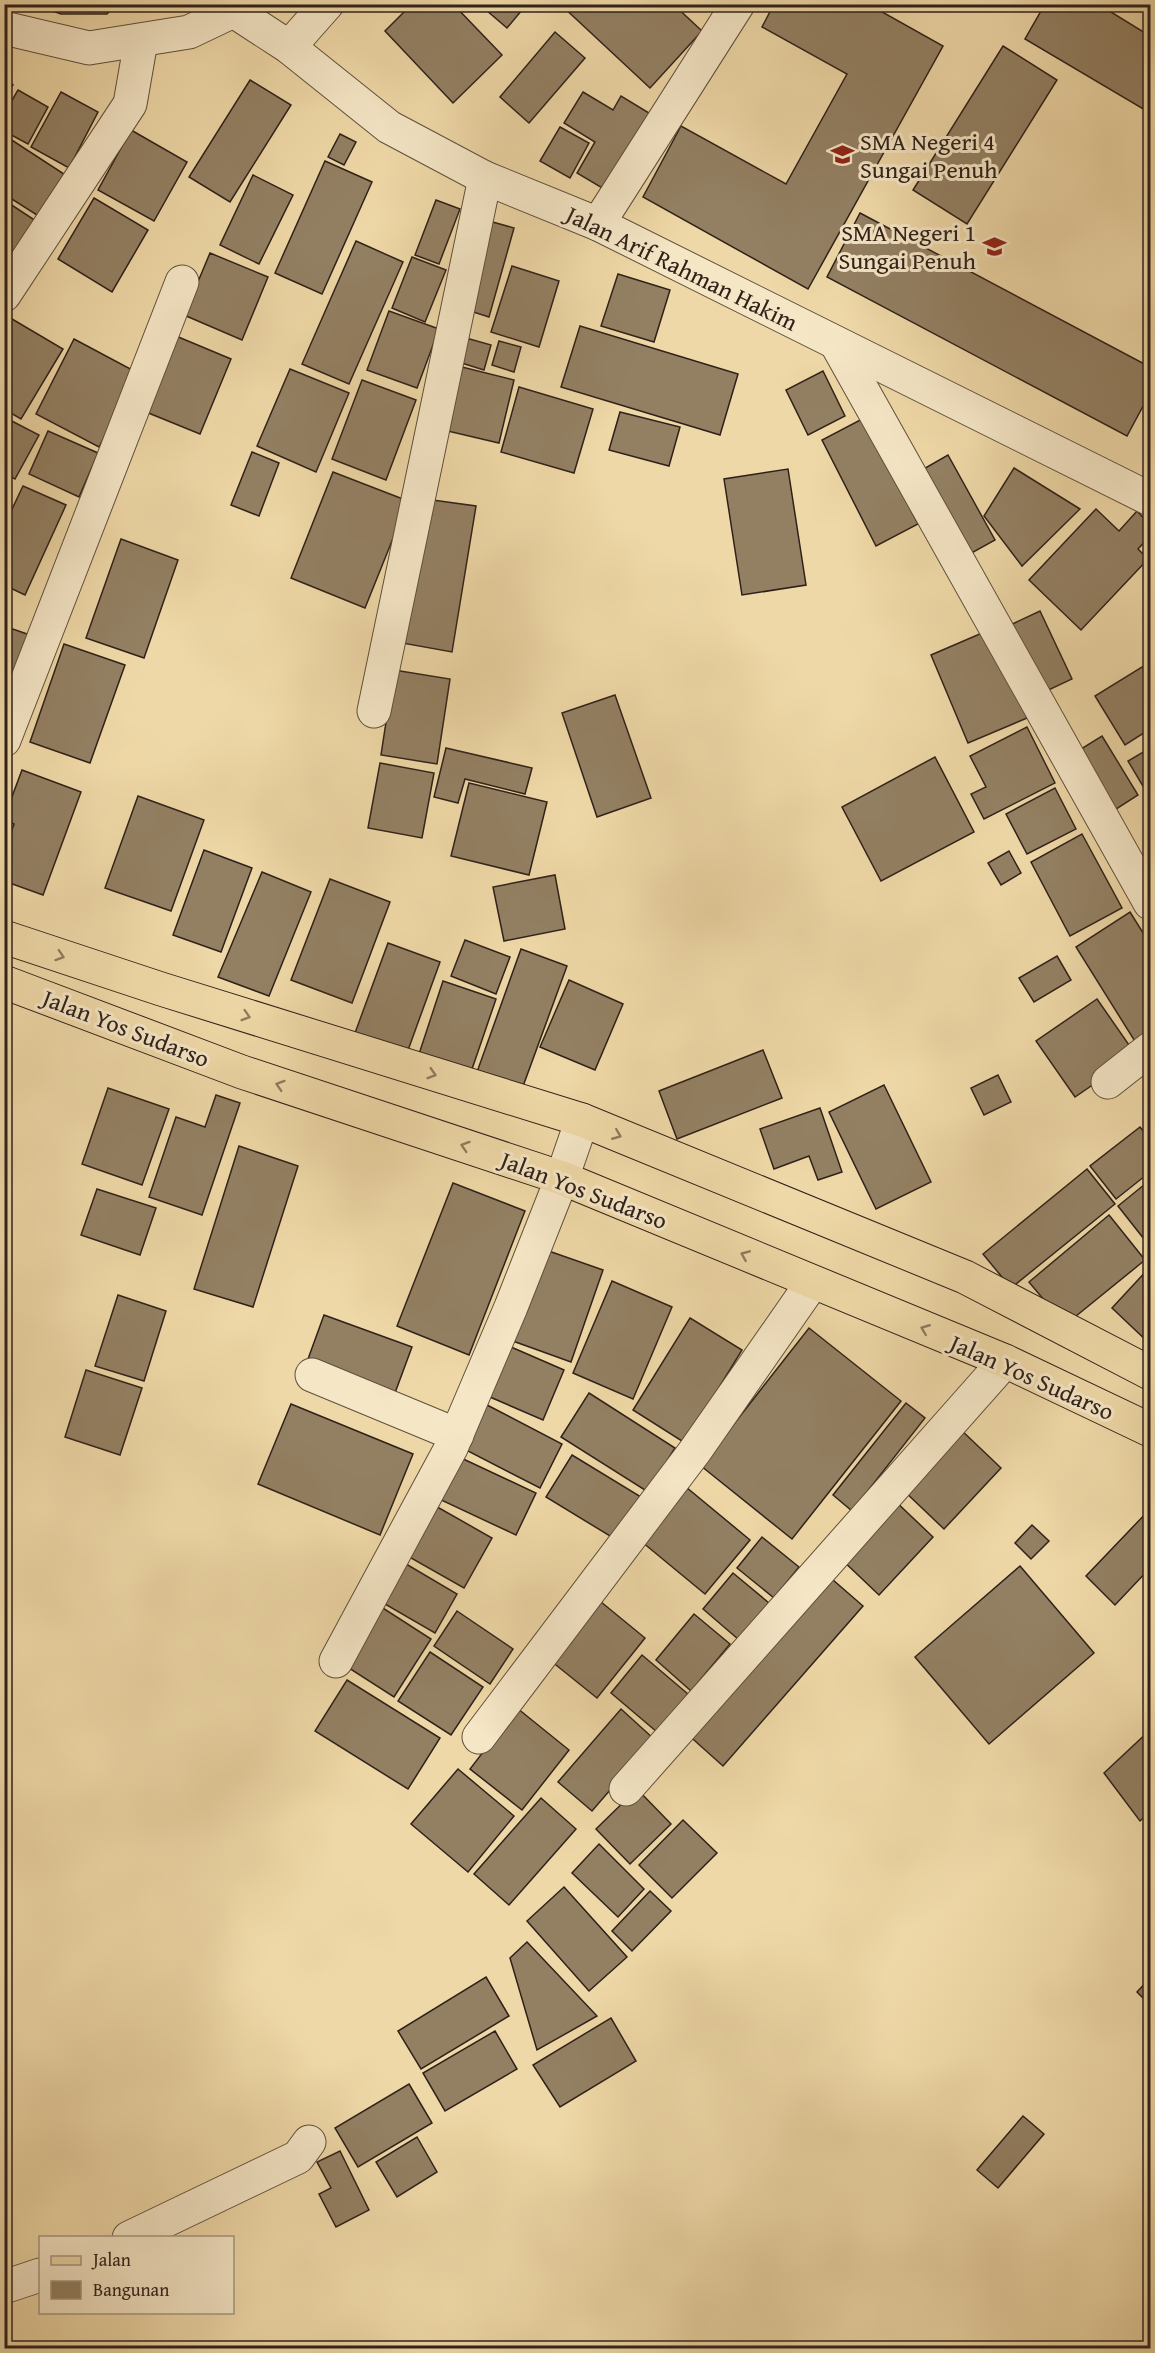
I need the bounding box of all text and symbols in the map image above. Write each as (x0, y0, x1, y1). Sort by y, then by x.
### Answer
place label: SMA Negeri 4 Sungai Penuh (860, 124, 998, 187)
school or university icon: SMA Negeri 4 Sungai Penuh (829, 142, 855, 168)
street label: Jalan Arif Rahman Hakim (557, 195, 804, 340)
place label: SMA Negeri 1 Sungai Penuh (838, 215, 977, 278)
school or university icon: SMA Negeri 1 Sungai Penuh (981, 233, 1007, 259)
one-way arrow (54, 948, 65, 961)
street label: Jalan Yos Sudarso (35, 979, 215, 1076)
one-way arrow (240, 1009, 251, 1021)
one-way arrow (426, 1067, 437, 1079)
one-way arrow (275, 1079, 286, 1092)
one-way arrow (611, 1128, 622, 1140)
one-way arrow (460, 1141, 471, 1153)
street label: Jalan Yos Sudarso (493, 1141, 673, 1238)
one-way arrow (740, 1250, 751, 1262)
one-way arrow (920, 1324, 931, 1336)
street label: Jalan Yos Sudarso (942, 1324, 1120, 1429)
legend (39, 2236, 234, 2314)
text: Jalan (91, 2246, 131, 2273)
text: Bangunan (93, 2276, 169, 2303)

